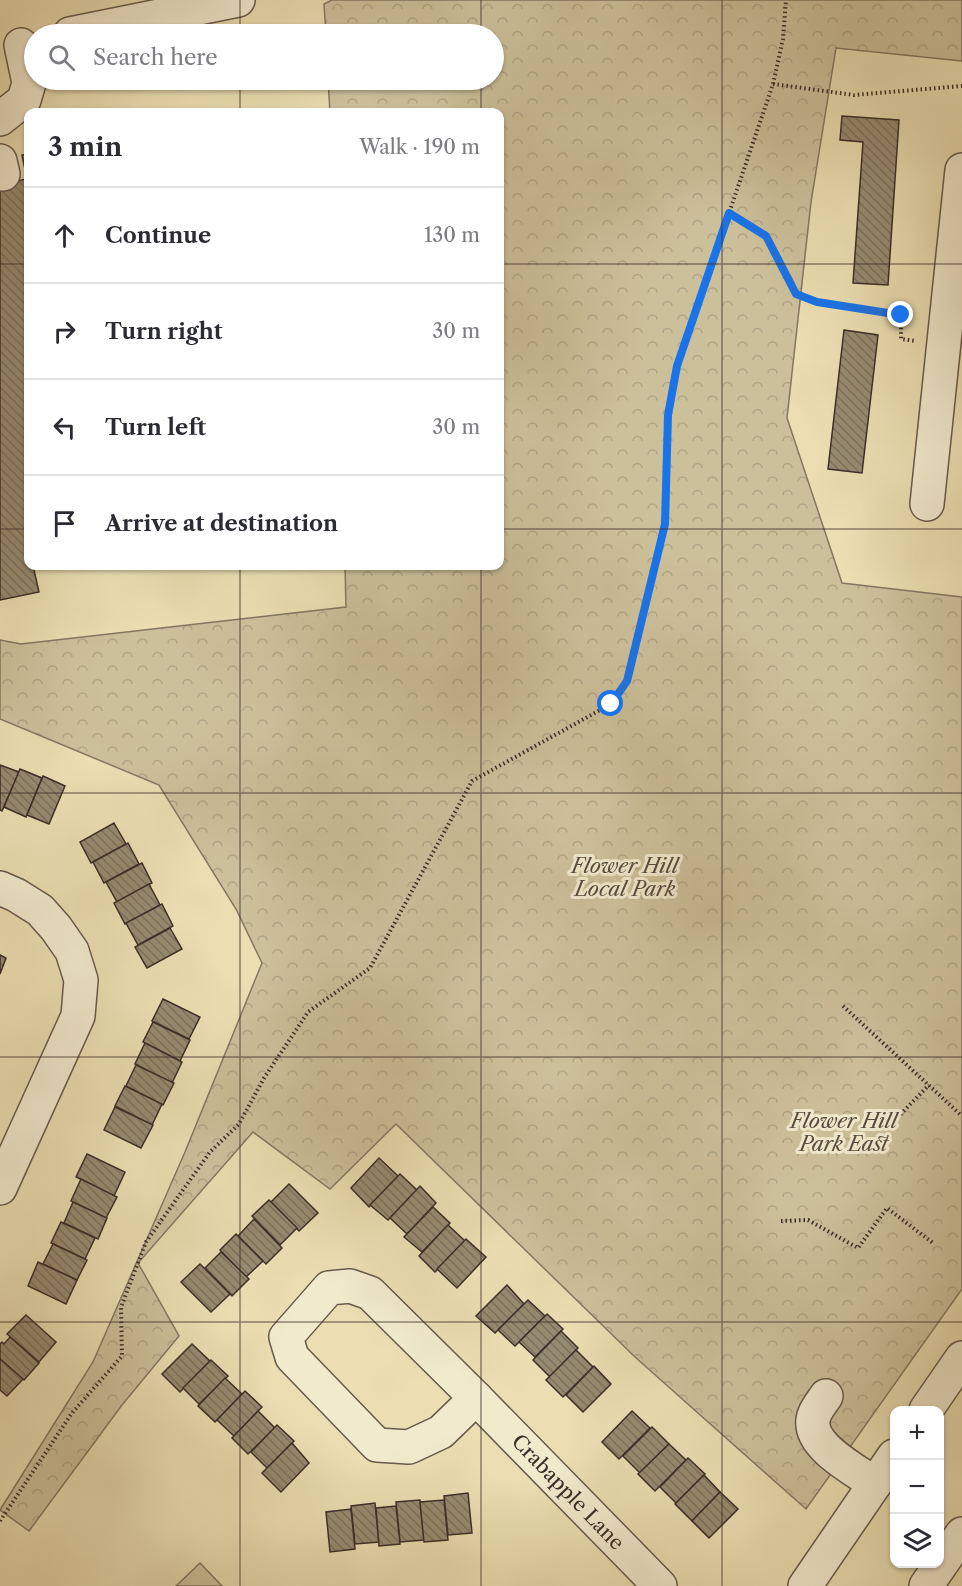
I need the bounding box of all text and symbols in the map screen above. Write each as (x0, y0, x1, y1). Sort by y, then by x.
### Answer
search box (24, 24, 504, 90)
icon: search (45, 41, 78, 74)
text: Search here (93, 44, 218, 71)
text: 3 min (48, 131, 122, 163)
text: Walk · 190 m (359, 135, 480, 159)
icon: ahead (48, 219, 81, 252)
text: Continue (105, 222, 211, 249)
text: 130 m (424, 223, 480, 247)
route end (887, 301, 913, 327)
icon: right (48, 315, 81, 348)
text: Turn right (105, 318, 223, 345)
text: 30 m (432, 319, 480, 343)
icon: left (48, 411, 81, 444)
text: Turn left (105, 414, 206, 441)
text: 30 m (432, 415, 480, 439)
icon: arrive (48, 507, 81, 540)
text: Arrive at destination (105, 510, 338, 537)
route start (597, 690, 623, 716)
park label: Flower Hill Local Park (569, 854, 681, 901)
park label: Flower Hill Park East (788, 1109, 900, 1156)
map controls (890, 1406, 944, 1568)
button: + (890, 1406, 944, 1460)
street label: Crabapple Lane (507, 1429, 629, 1555)
button: − (890, 1460, 944, 1514)
button: layers (890, 1514, 944, 1568)

